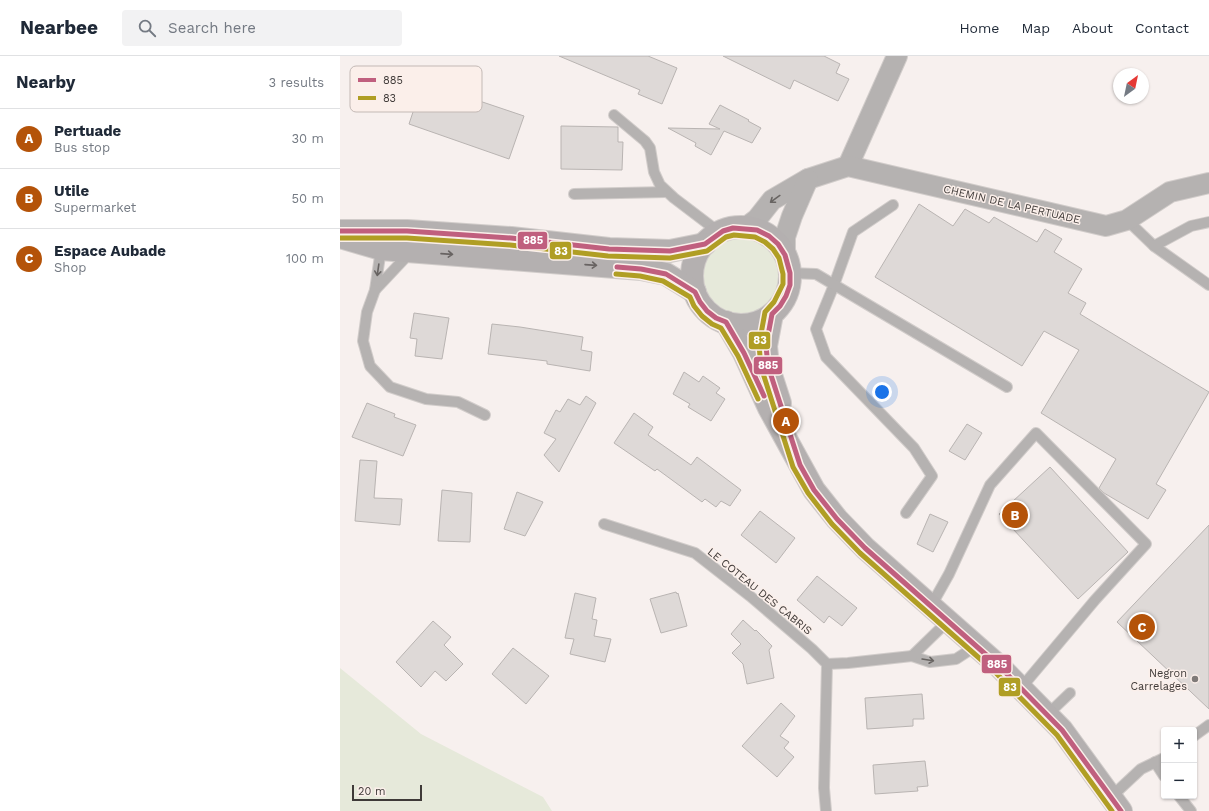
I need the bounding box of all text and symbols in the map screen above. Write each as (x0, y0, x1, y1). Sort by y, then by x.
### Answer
search box (122, 10, 402, 46)
text: Nearbee (20, 16, 98, 39)
icon: search (136, 17, 158, 39)
text: Search here (168, 19, 256, 37)
text: Home (959, 20, 999, 36)
text: Map (1021, 20, 1050, 36)
text: About (1072, 20, 1113, 36)
text: Contact (1135, 20, 1189, 36)
legend (350, 66, 482, 112)
north arrow (1113, 68, 1149, 104)
text: Nearby (16, 72, 75, 92)
text: 885 (383, 74, 403, 87)
text: 3 results (269, 75, 324, 90)
text: 83 (383, 92, 396, 105)
text: Pertuade (54, 122, 121, 140)
text: A (25, 131, 33, 146)
text: 30 m (292, 131, 324, 146)
text: Bus stop (54, 140, 110, 155)
text: Utile (54, 182, 89, 200)
street label: CHEMIN DE LA PERTUADE (942, 182, 1082, 227)
text: B (25, 191, 33, 206)
text: 50 m (292, 191, 324, 206)
one-way arrow (770, 195, 781, 203)
text: Supermarket (54, 200, 136, 215)
line badge: 885 (517, 231, 548, 250)
text: 885 (523, 234, 543, 247)
line badge: 83 (549, 241, 572, 260)
text: Espace Aubade (54, 242, 166, 260)
text: 83 (554, 245, 568, 258)
one-way arrow (440, 250, 453, 258)
text: C (25, 251, 33, 266)
text: 100 m (286, 251, 324, 266)
text: Shop (54, 260, 86, 275)
one-way arrow (584, 261, 597, 268)
one-way arrow (374, 263, 382, 276)
line badge: 83 (748, 331, 771, 350)
text: 83 (753, 334, 767, 347)
line badge: 885 (753, 356, 783, 375)
text: 885 (758, 359, 778, 372)
your location (872, 382, 892, 402)
pin: A (773, 406, 799, 436)
pin: B (1002, 500, 1028, 530)
street label: LE COTEAU DES CABRIS (705, 545, 814, 637)
pin: C (1129, 612, 1155, 642)
line badge: 885 (981, 654, 1012, 674)
one-way arrow (921, 656, 934, 664)
text: 885 (987, 658, 1007, 671)
place label: Negron Carrelages (1130, 667, 1187, 693)
marker: Negron Carrelages (1190, 674, 1200, 684)
line badge: 83 (998, 677, 1021, 697)
text: 83 (1003, 681, 1017, 694)
map controls (1161, 727, 1197, 799)
button: + (1161, 727, 1197, 763)
button: − (1161, 763, 1197, 799)
scale bar (352, 783, 422, 802)
text: 20 m (358, 785, 386, 798)

